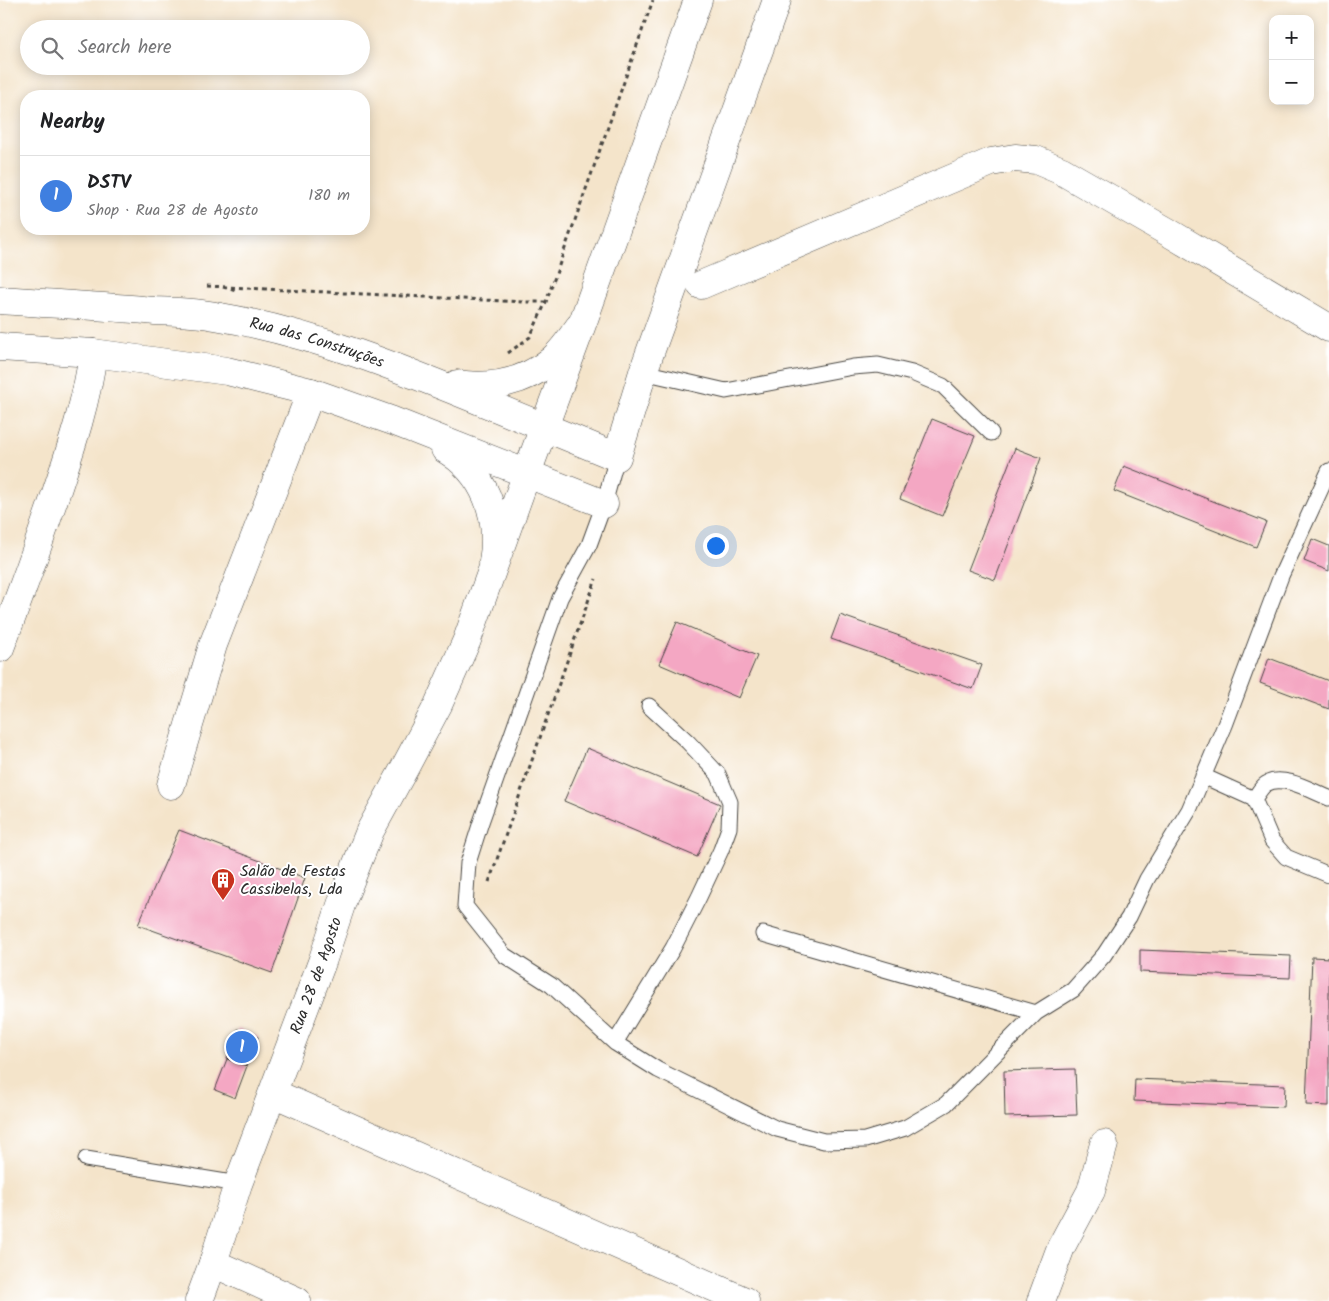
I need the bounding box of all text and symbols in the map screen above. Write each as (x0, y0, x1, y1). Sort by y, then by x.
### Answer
map controls (1269, 15, 1314, 105)
button: + (1269, 15, 1314, 60)
search box (20, 20, 370, 75)
text: Search here (78, 33, 172, 63)
icon: search (38, 34, 66, 62)
button: − (1269, 60, 1314, 105)
text: Nearby (40, 106, 105, 139)
text: DSTV (87, 168, 131, 198)
text: 1 (54, 183, 58, 208)
text: 180 m (308, 183, 350, 208)
text: Shop · Rua 28 de Agosto (87, 198, 258, 223)
street label: Rua das Construções (247, 310, 388, 375)
your location (703, 533, 729, 559)
place label: Salão de Festas Cassibelas, Lda (240, 859, 346, 902)
building icon: Salão de Festas Cassibelas, Lda (210, 867, 236, 901)
street label: Rua 28 de Agosto (283, 914, 349, 1038)
pin: 1 (226, 1028, 258, 1066)

